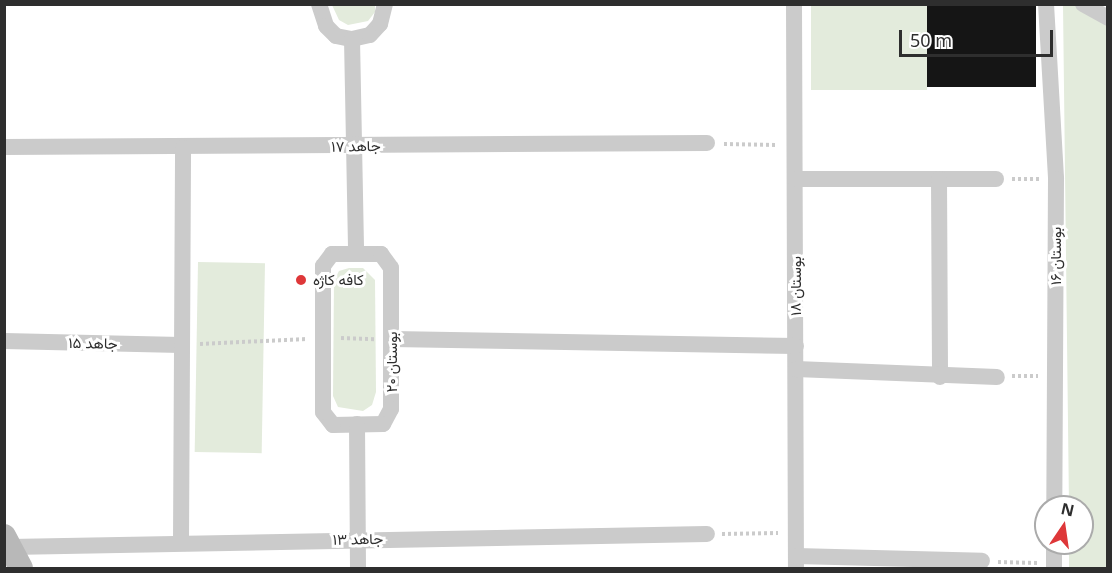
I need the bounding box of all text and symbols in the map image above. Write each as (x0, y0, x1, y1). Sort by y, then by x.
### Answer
scale bar (902, 18, 1056, 56)
text: 50 m (910, 28, 952, 52)
street label: جاهد ۱۷ (331, 137, 381, 155)
street label: بوستان ۱۶ (1047, 227, 1065, 285)
street label: بوستان ۱۸ (787, 256, 805, 316)
place label: کافه کاژه (313, 271, 364, 289)
marker: کافه کاژه (294, 273, 308, 287)
street label: بوستان ۲۰ (383, 332, 401, 392)
street label: جاهد ۱۵ (68, 334, 118, 352)
north arrow (1034, 495, 1094, 555)
text: N (1059, 497, 1076, 522)
street label: جاهد ۱۳ (333, 530, 383, 548)

